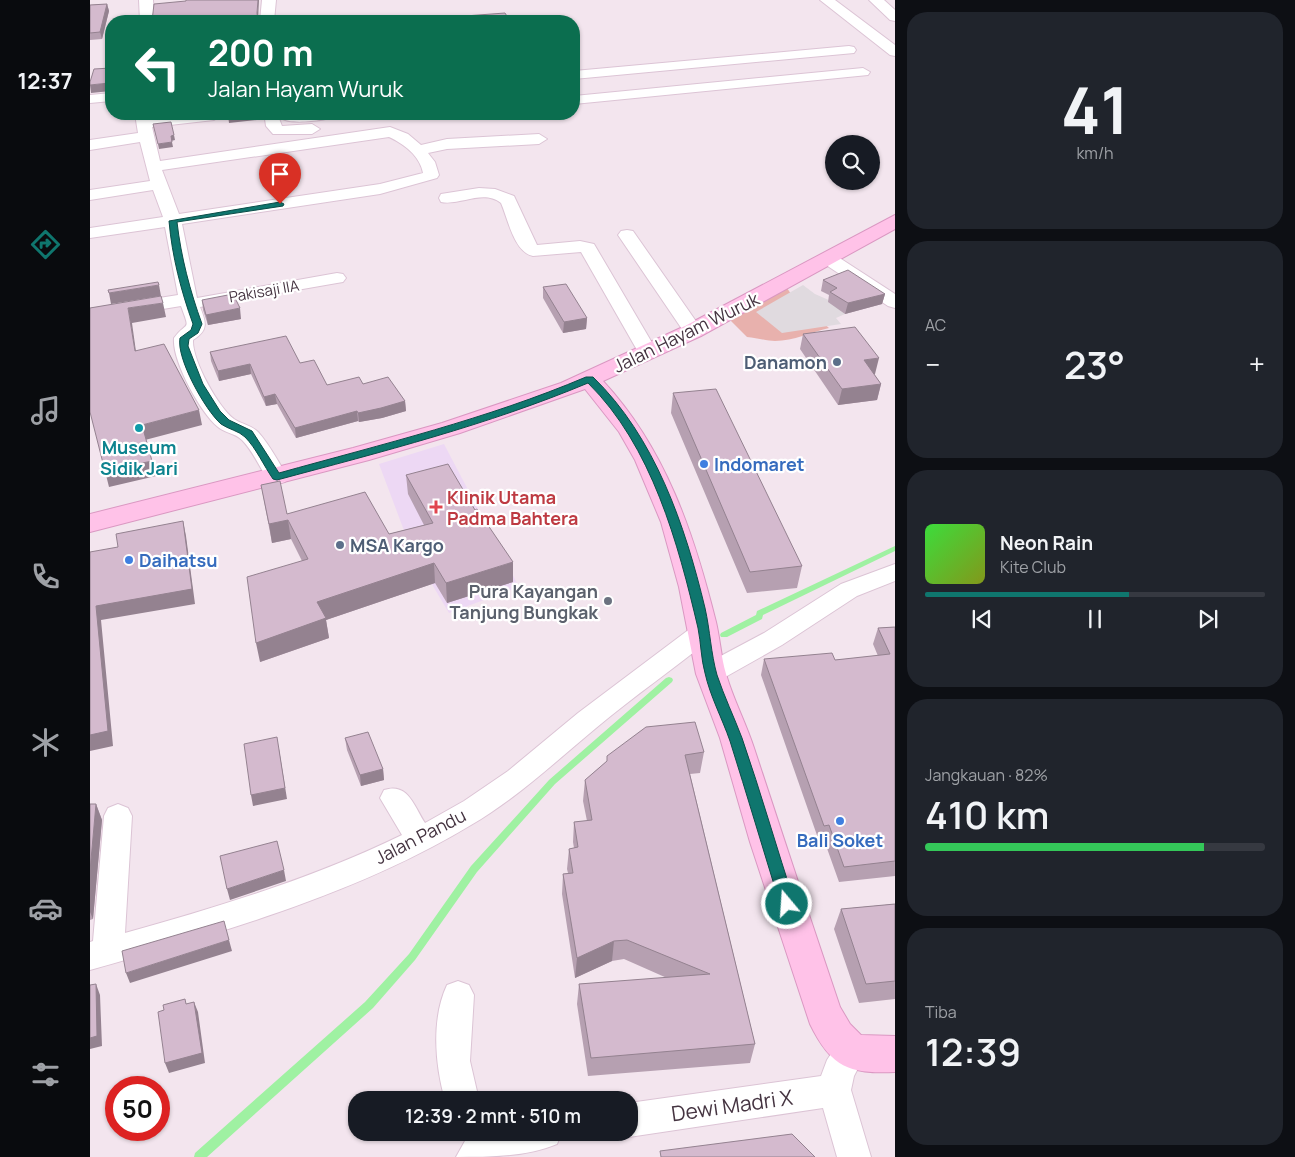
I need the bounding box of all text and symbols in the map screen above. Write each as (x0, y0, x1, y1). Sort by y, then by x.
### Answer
text: 200 m (208, 29, 313, 77)
icon: left (125, 35, 190, 100)
text: 41 (1061, 65, 1129, 154)
text: 12:37 (18, 66, 72, 96)
text: Jalan Hayam Wuruk (208, 74, 403, 104)
map controls (825, 135, 880, 190)
button: search (825, 135, 880, 190)
text: km/h (1076, 142, 1114, 164)
pin (259, 153, 301, 204)
icon: arrive (266, 160, 294, 188)
icon: directions (28, 227, 63, 262)
street label: Pakisaji IIA (227, 274, 301, 308)
street label: Jalan Hayam Wuruk (609, 286, 764, 378)
text: AC (925, 314, 946, 336)
text: 23° (1064, 338, 1125, 390)
text: − (925, 345, 940, 383)
text: + (1249, 345, 1265, 383)
place label: Danamon (744, 350, 827, 374)
marker: Danamon (831, 356, 843, 368)
icon: music (28, 393, 63, 428)
marker: Museum Sidik Jari (133, 422, 145, 434)
place label: Museum Sidik Jari (100, 435, 178, 480)
place label: Indomaret (714, 452, 805, 476)
marker: Indomaret (698, 458, 710, 470)
place label: Klinik Utama Padma Bahtera (447, 485, 578, 530)
marker: Klinik Utama Padma Bahtera (429, 500, 443, 514)
text: Neon Rain (1000, 530, 1093, 556)
place label: MSA Kargo (350, 533, 444, 557)
marker: MSA Kargo (334, 539, 346, 551)
place label: Daihatsu (139, 548, 217, 572)
marker: Daihatsu (123, 554, 135, 566)
text: Kite Club (1000, 556, 1066, 578)
icon: phone (28, 559, 63, 594)
place label: Pura Kayangan Tanjung Bungkak (450, 579, 599, 624)
marker: Pura Kayangan Tanjung Bungkak (602, 595, 614, 607)
icon: previous (968, 605, 996, 633)
icon: pause (1081, 605, 1109, 633)
icon: next (1194, 605, 1222, 633)
icon: climate (28, 725, 63, 760)
text: Jangkauan · 82% (925, 764, 1048, 786)
text: 410 km (925, 788, 1049, 840)
street label: Jalan Pandu (370, 803, 470, 869)
marker: Bali Soket (834, 815, 846, 827)
place label: Bali Soket (797, 828, 883, 852)
position arrow (760, 877, 812, 929)
icon: car (28, 891, 63, 926)
text: Tiba (925, 1001, 957, 1023)
text: 12:39 (925, 1025, 1021, 1077)
icon: filters (28, 1057, 63, 1092)
speed limit sign: 50 (105, 1076, 170, 1141)
street label: Dewi Madri X (669, 1083, 795, 1127)
text: 12:39 · 2 mnt · 510 m (405, 1103, 581, 1129)

